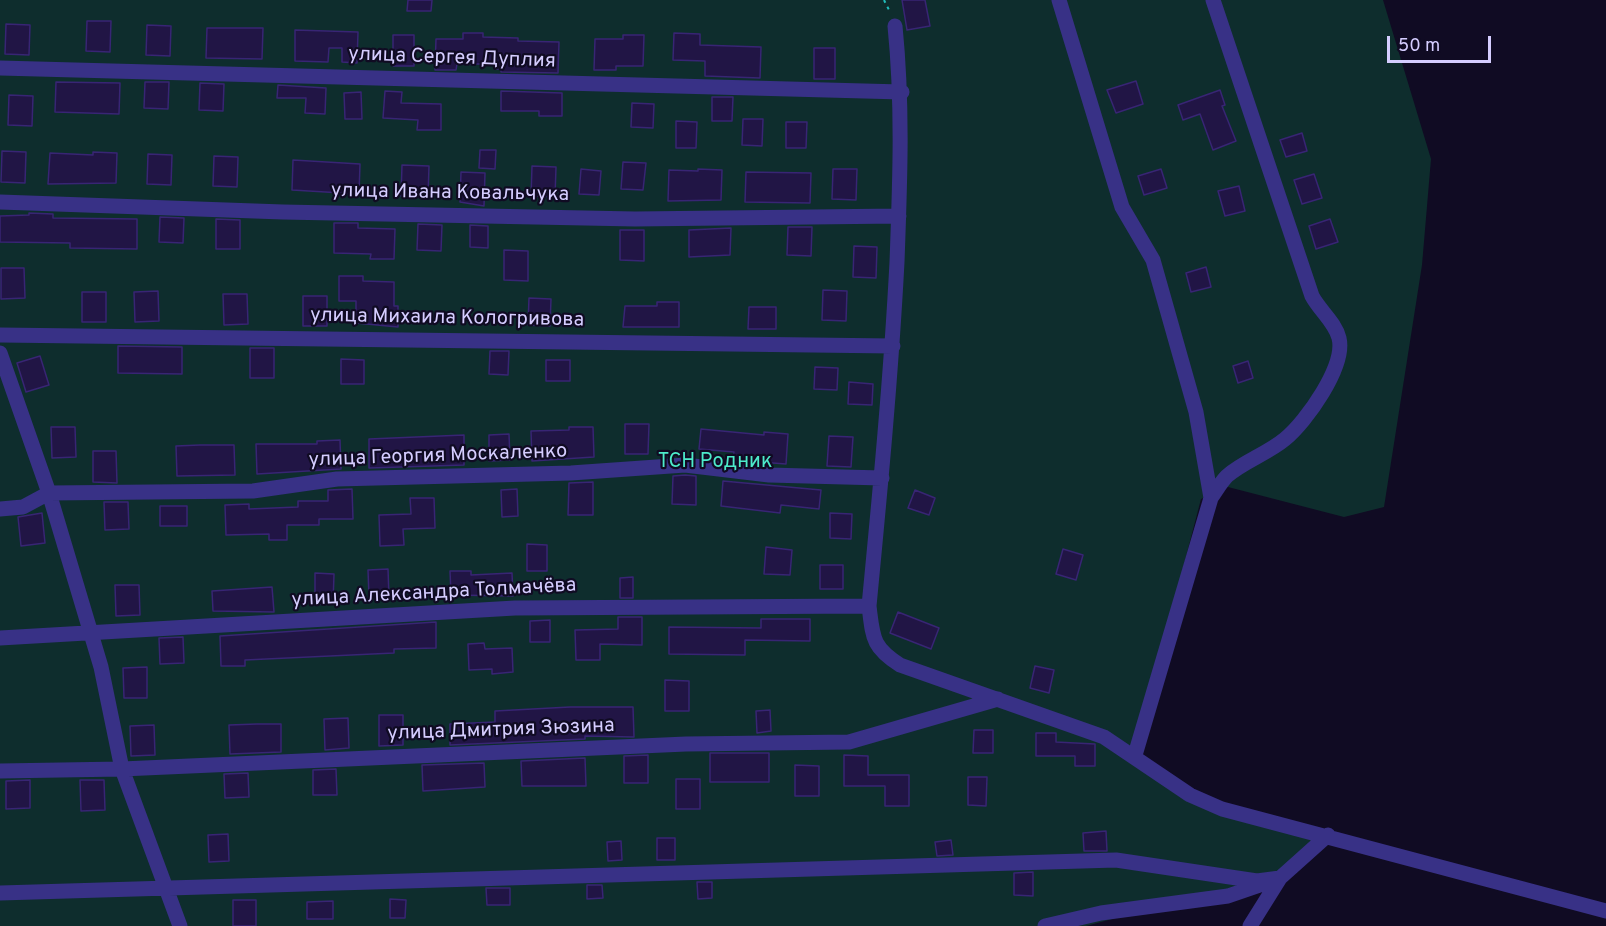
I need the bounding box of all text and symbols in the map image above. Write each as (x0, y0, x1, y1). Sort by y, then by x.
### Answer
scale bar (1390, 24, 1494, 62)
text: 50 m (1398, 35, 1440, 58)
street label: улица Сергея Дуплия (348, 43, 556, 75)
street label: улица Ивана Ковальчука (331, 180, 569, 208)
street label: улица Михаила Кологривова (310, 305, 584, 333)
street label: улица Георгия Москаленко (308, 440, 568, 474)
park label: ТСН Родник (658, 451, 772, 475)
street label: улица Александра Толмачёва (291, 575, 577, 613)
street label: улица Дмитрия Зюзина (387, 715, 615, 747)

